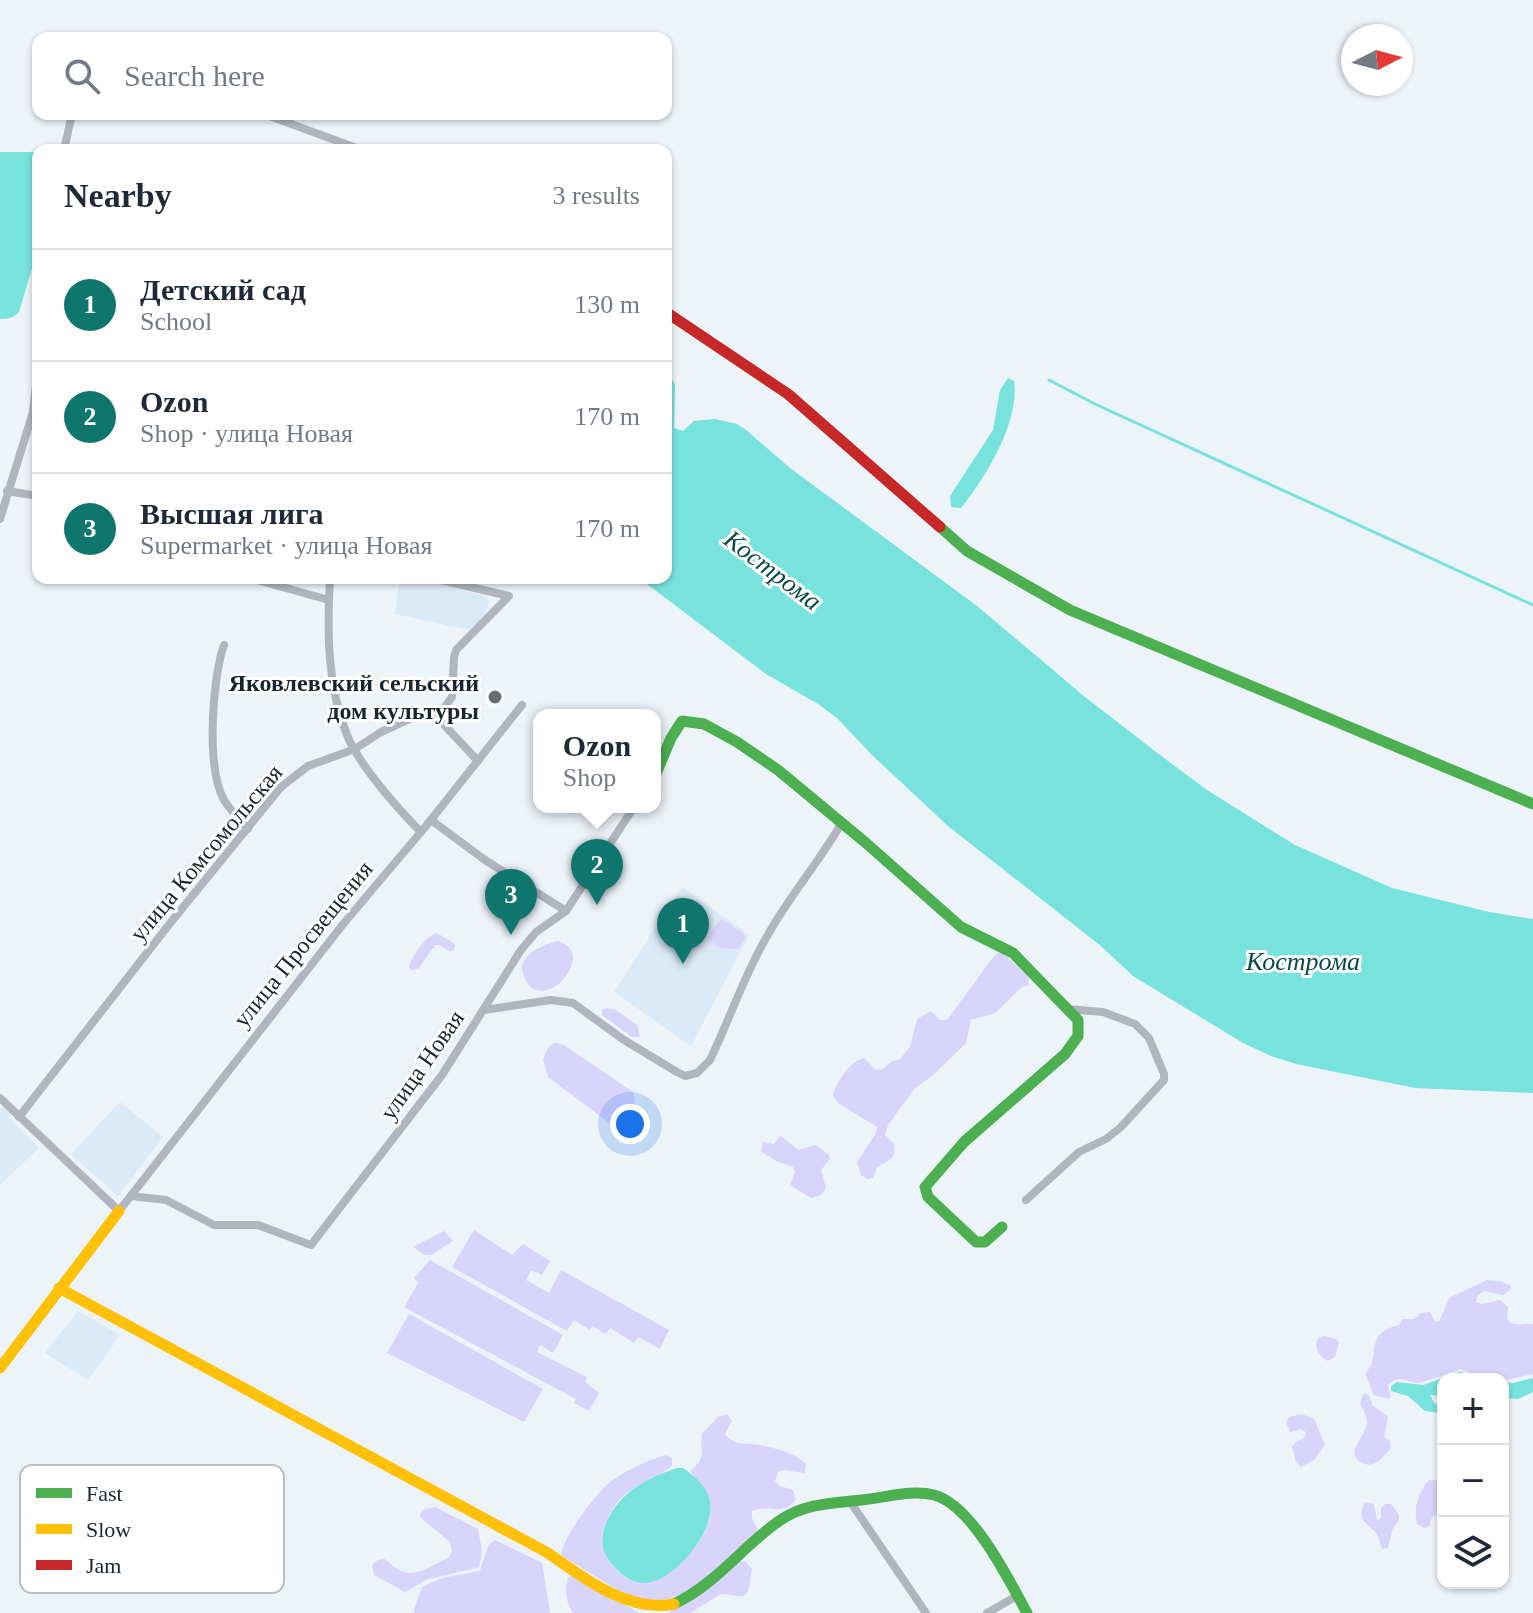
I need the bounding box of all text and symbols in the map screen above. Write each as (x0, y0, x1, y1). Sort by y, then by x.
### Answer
north arrow (1341, 24, 1413, 96)
search box (32, 32, 672, 120)
icon: search (60, 54, 104, 98)
text: Search here (124, 59, 265, 92)
text: Nearby (64, 177, 172, 214)
text: 3 results (553, 181, 640, 210)
text: Детский сад (140, 273, 306, 306)
text: 1 (84, 290, 97, 319)
text: 130 m (574, 290, 640, 319)
text: School (140, 307, 212, 336)
text: Ozon (140, 385, 208, 418)
text: 2 (84, 402, 97, 431)
text: 170 m (574, 402, 640, 431)
text: Shop · улица Новая (140, 419, 353, 448)
text: Высшая лига (140, 497, 324, 530)
text: 3 (84, 514, 97, 543)
text: 170 m (574, 514, 640, 543)
water label: Кострома (718, 524, 827, 616)
text: Supermarket · улица Новая (140, 531, 432, 560)
place label: Яковлевский сельский дом культуры (229, 670, 479, 724)
marker: Яковлевский сельский дом культуры (486, 688, 504, 706)
popup (533, 709, 661, 813)
text: Ozon (563, 729, 631, 762)
street label: улица Комсомольская (125, 759, 287, 947)
text: Shop (563, 763, 616, 792)
pin: 2 (571, 839, 623, 905)
street label: улица Просвещения (228, 856, 378, 1032)
pin: 3 (485, 869, 537, 935)
pin: 1 (657, 898, 709, 964)
water label: Кострома (1245, 947, 1360, 976)
street label: улица Новая (375, 1005, 469, 1125)
your location (610, 1104, 650, 1144)
map controls (1437, 1373, 1509, 1589)
button: + (1437, 1373, 1509, 1445)
button: − (1437, 1445, 1509, 1517)
legend (20, 1465, 284, 1593)
text: Fast (86, 1481, 123, 1506)
text: Slow (86, 1517, 131, 1542)
button: layers (1437, 1517, 1509, 1589)
text: Jam (86, 1553, 121, 1578)

